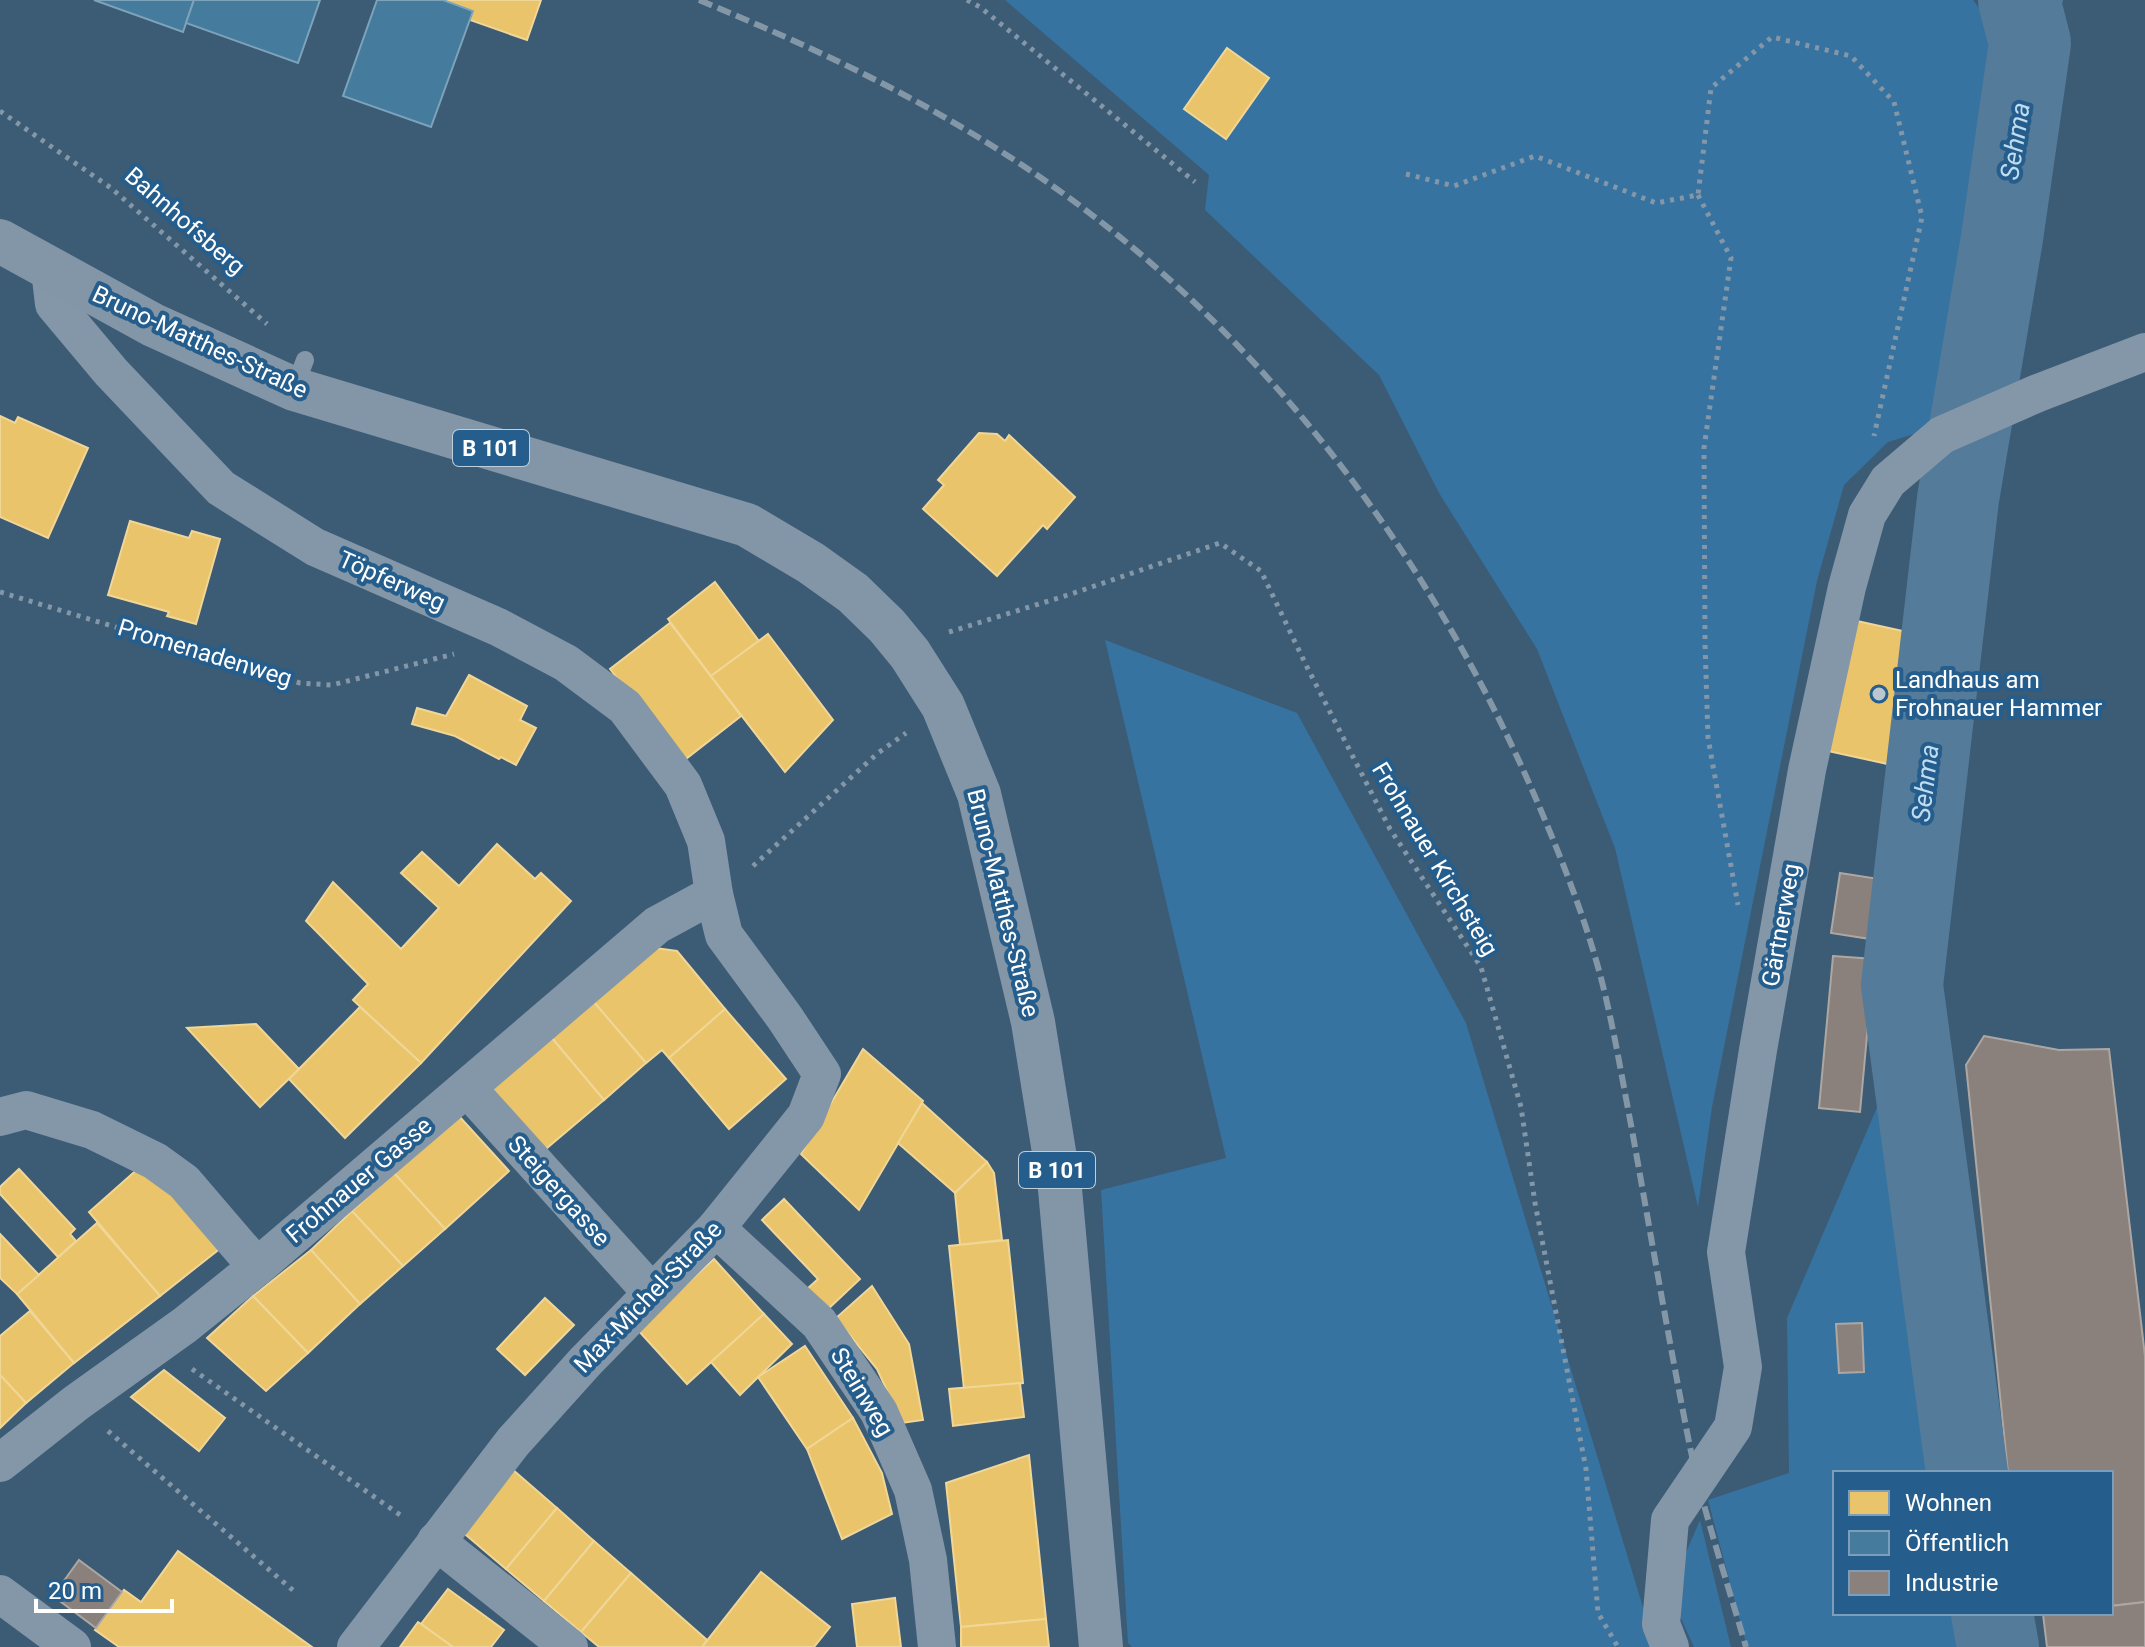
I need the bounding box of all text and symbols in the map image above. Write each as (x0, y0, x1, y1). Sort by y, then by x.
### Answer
water label: Sehma (1994, 100, 2036, 182)
street label: Bahnhofsberg (119, 161, 251, 281)
street label: Bruno-Matthes-Straße (88, 280, 312, 404)
road number: B 101 (453, 430, 529, 466)
street label: Töpferweg (334, 545, 450, 617)
street label: Promenadenweg (115, 613, 295, 693)
place label: Landhaus am Frohnauer Hammer (1895, 666, 2102, 722)
marker: Landhaus am Frohnauer Hammer (1870, 685, 1888, 703)
water label: Sehma (1905, 742, 1945, 824)
street label: Frohnauer Kirchsteig (1366, 757, 1504, 961)
street label: Bruno-Matthes-Straße (961, 786, 1045, 1020)
street label: Gärtnerweg (1756, 861, 1806, 989)
street label: Frohnauer Gasse (281, 1111, 437, 1249)
street label: Steigergasse (502, 1130, 616, 1252)
road number: B 101 (1019, 1152, 1095, 1188)
street label: Max-Michel-Straße (568, 1215, 728, 1379)
street label: Steinweg (825, 1343, 899, 1441)
legend (1833, 1471, 2113, 1615)
text: Wohnen (1905, 1489, 1992, 1517)
text: Öffentlich (1905, 1529, 2009, 1557)
scale bar (36, 1563, 172, 1613)
text: Industrie (1905, 1569, 1998, 1597)
text: 20 m (48, 1577, 102, 1605)

